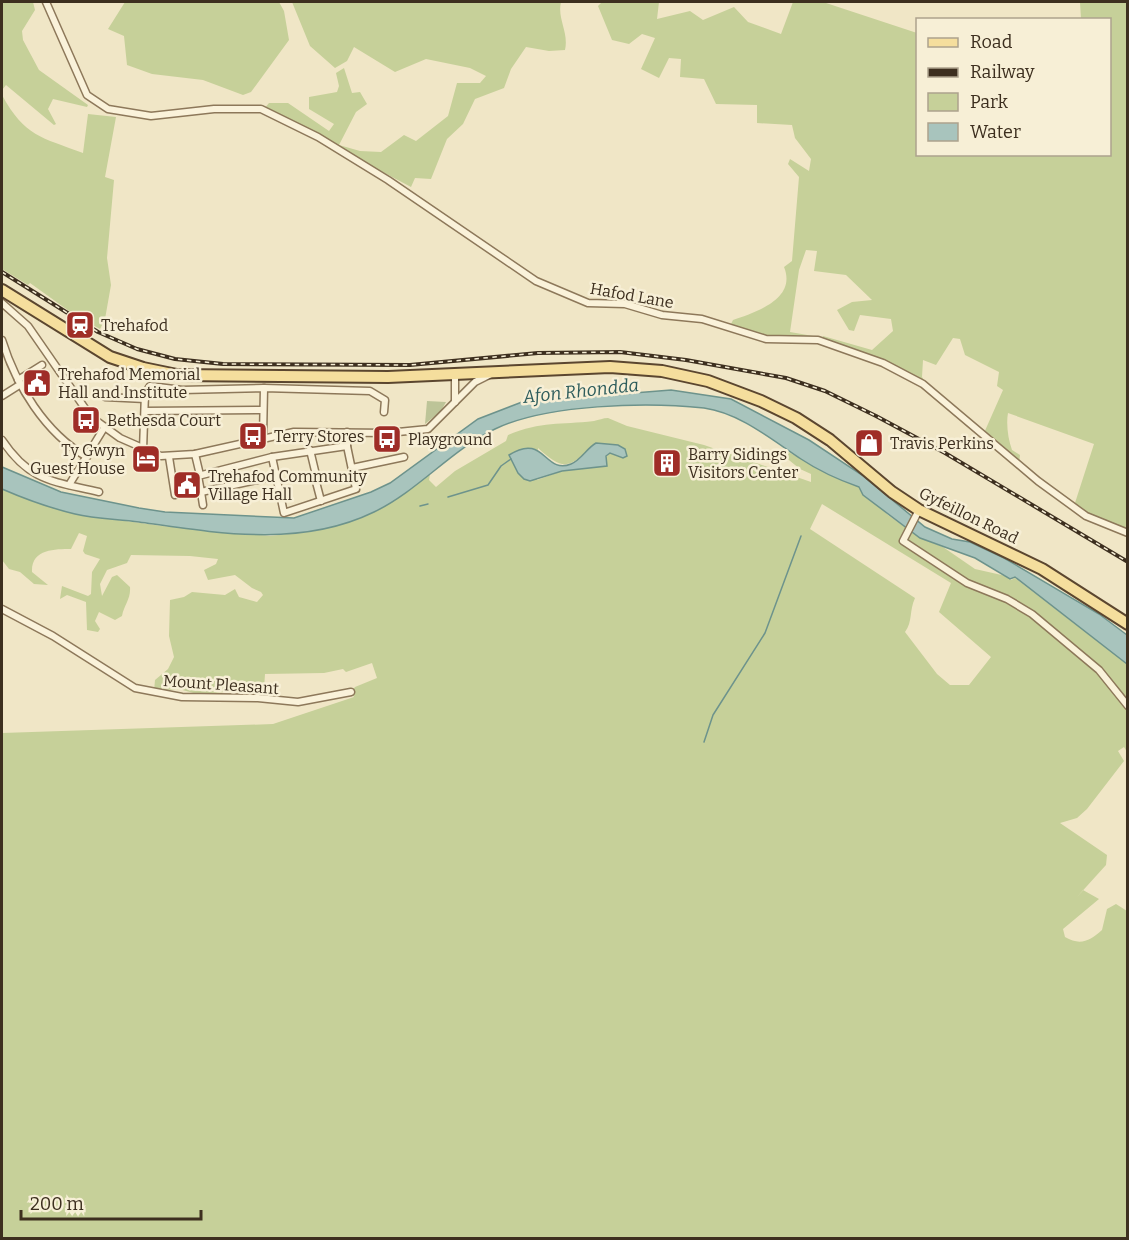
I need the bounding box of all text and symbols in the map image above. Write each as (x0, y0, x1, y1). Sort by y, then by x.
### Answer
legend (916, 18, 1111, 156)
text: Road (970, 31, 1013, 53)
text: Railway (970, 61, 1035, 83)
text: Park (970, 91, 1009, 113)
text: Water (970, 121, 1021, 143)
street label: Hafod Lane (589, 279, 675, 312)
station icon: Trehafod (64, 309, 96, 341)
place label: Trehafod (101, 316, 169, 335)
place label: Trehafod Memorial Hall and Institute (58, 365, 201, 402)
public building icon: Trehafod Memorial Hall and Institute (21, 367, 53, 399)
water label: Afon Rhondda (521, 374, 640, 408)
bus stop icon: Bethesda Court (70, 404, 102, 436)
place label: Bethesda Court (107, 411, 221, 430)
bus stop icon: Terry Stores (237, 420, 269, 452)
bus stop icon: Playground (371, 423, 403, 455)
place label: Terry Stores (274, 427, 364, 446)
shop icon: Travis Perkins (853, 427, 885, 459)
place label: Playground (408, 430, 493, 449)
place label: Travis Perkins (890, 434, 994, 453)
place label: Ty Gwyn Guest House (30, 441, 125, 478)
hotel icon: Ty Gwyn Guest House (130, 443, 162, 475)
place label: Barry Sidings Visitors Center (688, 445, 798, 482)
building icon: Barry Sidings Visitors Center (651, 447, 683, 479)
place label: Trehafod Community Village Hall (208, 467, 367, 504)
public building icon: Trehafod Community Village Hall (171, 469, 203, 501)
street label: Gyfeillon Road (916, 483, 1022, 548)
street label: Mount Pleasant (162, 671, 280, 698)
scale bar (21, 1183, 201, 1221)
text: 200 m (30, 1193, 84, 1215)

